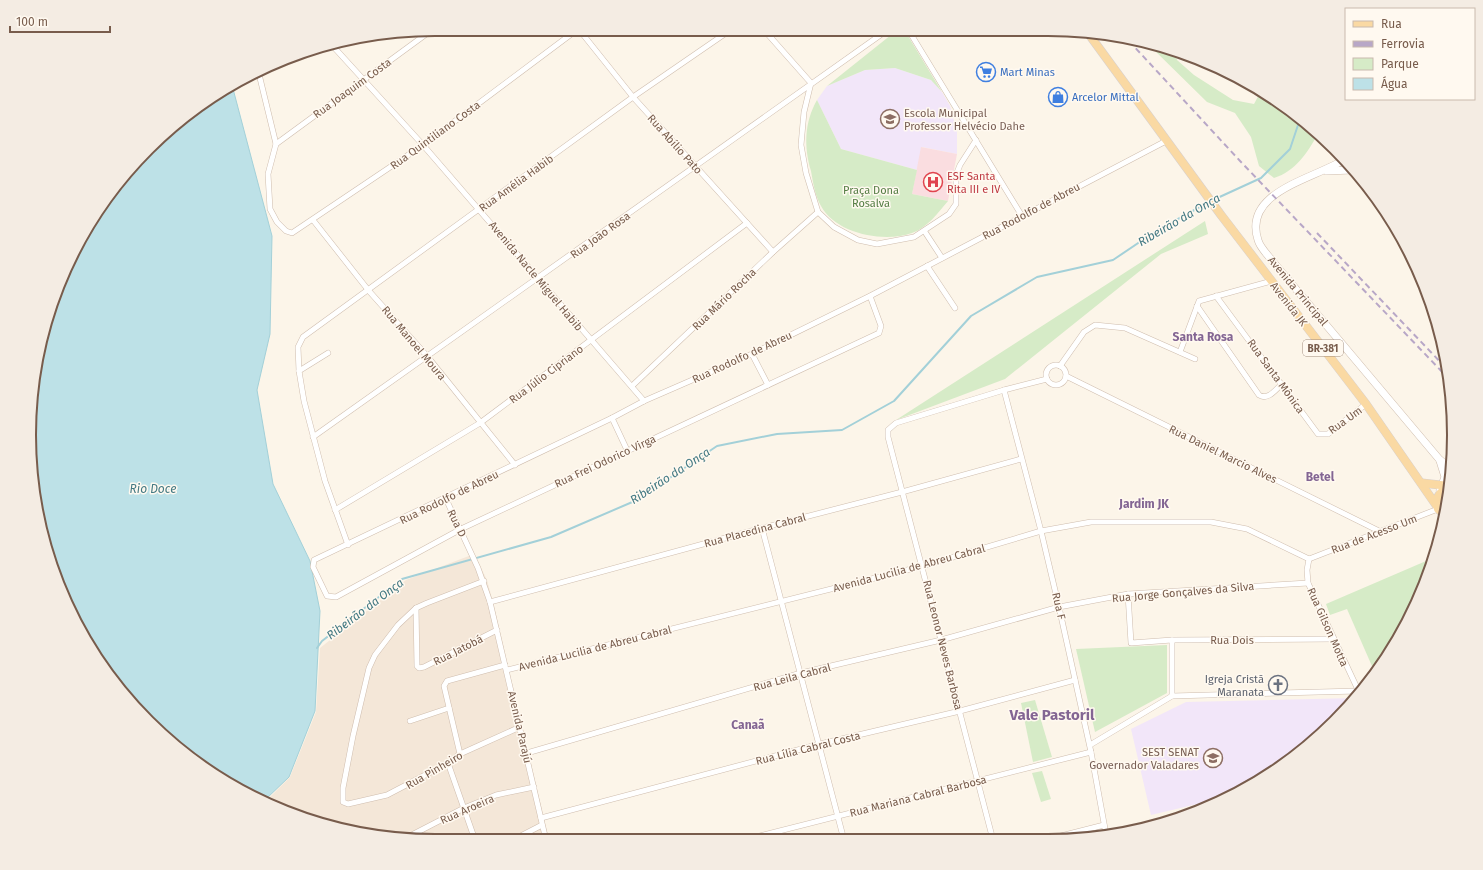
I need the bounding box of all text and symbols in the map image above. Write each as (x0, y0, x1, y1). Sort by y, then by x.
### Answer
scale bar (10, 8, 110, 34)
legend (1345, 8, 1475, 100)
text: 100 m (16, 15, 48, 29)
text: Rua (1381, 17, 1402, 31)
text: Ferrovia (1381, 37, 1425, 51)
street label: Rua Joaquim Costa (311, 56, 394, 121)
text: Parque (1381, 57, 1419, 71)
supermarket icon: Mart Minas (975, 61, 997, 83)
place label: Mart Minas (1000, 66, 1055, 79)
text: Água (1381, 76, 1408, 91)
shop icon: Arcelor Mittal (1047, 86, 1069, 108)
place label: Arcelor Mittal (1072, 91, 1139, 104)
street label: Rua Quintiliano Costa (388, 98, 483, 172)
place label: Escola Municipal Professor Helvécio Dahe (904, 107, 1025, 133)
school or university icon: Escola Municipal Professor Helvécio Dahe (879, 108, 901, 130)
street label: Rua Abílio Pato (644, 112, 705, 177)
street label: Rua Amélia Habib (477, 152, 556, 215)
place label: ESF Santa Rita III e IV (947, 170, 1001, 196)
hospital icon: ESF Santa Rita III e IV (922, 171, 944, 193)
street label: Rua Rodolfo de Abreu (980, 180, 1082, 243)
park label: Praça Dona Rosalva (843, 184, 899, 210)
water label: Ribeirão da Onça (1135, 191, 1223, 249)
street label: Rua João Rosa (568, 209, 633, 261)
street label: Avenida Nacle Miguel Habib (486, 219, 585, 334)
street label: Avenida Principal (1265, 254, 1330, 329)
street label: Rua Mário Rocha (690, 266, 759, 333)
street label: Avenida JK (1267, 280, 1310, 329)
street label: Rua Manoel Moura (379, 304, 448, 383)
street label: Rua Rodolfo de Abreu (690, 329, 794, 386)
district label: Santa Rosa (1173, 330, 1234, 344)
street label: Rua Santa Mônica (1244, 337, 1307, 416)
road number: BR-381 (1303, 340, 1343, 356)
street label: Rua Júlio Cipriano (507, 342, 586, 406)
street label: Rua Um (1326, 404, 1365, 437)
street label: Rua Daniel Marcio Alves (1167, 423, 1279, 486)
street label: Rua Frei Odorico Virga (553, 432, 658, 491)
water label: Ribeirão da Onça (627, 445, 713, 507)
street label: Rua Rodolfo de Abreu (398, 468, 501, 527)
district label: Betel (1306, 470, 1335, 484)
water label: Rio Doce (130, 482, 176, 496)
district label: Jardim JK (1118, 497, 1169, 511)
street label: Rua D (444, 507, 469, 539)
street label: Rua Placedina Cabral (703, 511, 808, 550)
street label: Rua de Acesso Um (1329, 512, 1419, 557)
street label: Avenida Lucilia de Abreu Cabral (832, 542, 987, 595)
water label: Ribeirão da Onça (324, 575, 406, 642)
street label: Rua Leonor Neves Barbosa (920, 579, 965, 711)
street label: Rua Jorge Gonçalves da Silva (1111, 580, 1255, 605)
street label: Rua Gilson Motta (1304, 586, 1351, 669)
street label: Rua F (1049, 591, 1068, 621)
street label: Avenida Lucilia de Abreu Cabral (517, 623, 673, 674)
street label: Rua Jatobá (431, 632, 485, 668)
street label: Rua Dois (1210, 634, 1254, 647)
street label: Rua Leila Cabral (752, 661, 832, 694)
place label: Igreja Cristã Maranata (1205, 673, 1264, 699)
church icon: Igreja Cristã Maranata (1267, 674, 1289, 696)
street label: Avenida Parajú (505, 690, 534, 764)
district label: Vale Pastoril (1009, 706, 1095, 724)
district label: Canaã (731, 718, 765, 732)
street label: Rua Lília Cabral Costa (754, 729, 862, 768)
place label: SEST SENAT Governador Valadares (1089, 746, 1199, 772)
school or university icon: SEST SENAT Governador Valadares (1202, 747, 1224, 769)
street label: Rua Pinheiro (403, 749, 465, 792)
street label: Rua Mariana Cabral Barbosa (848, 773, 988, 820)
street label: Rua Aroeira (438, 792, 496, 827)

